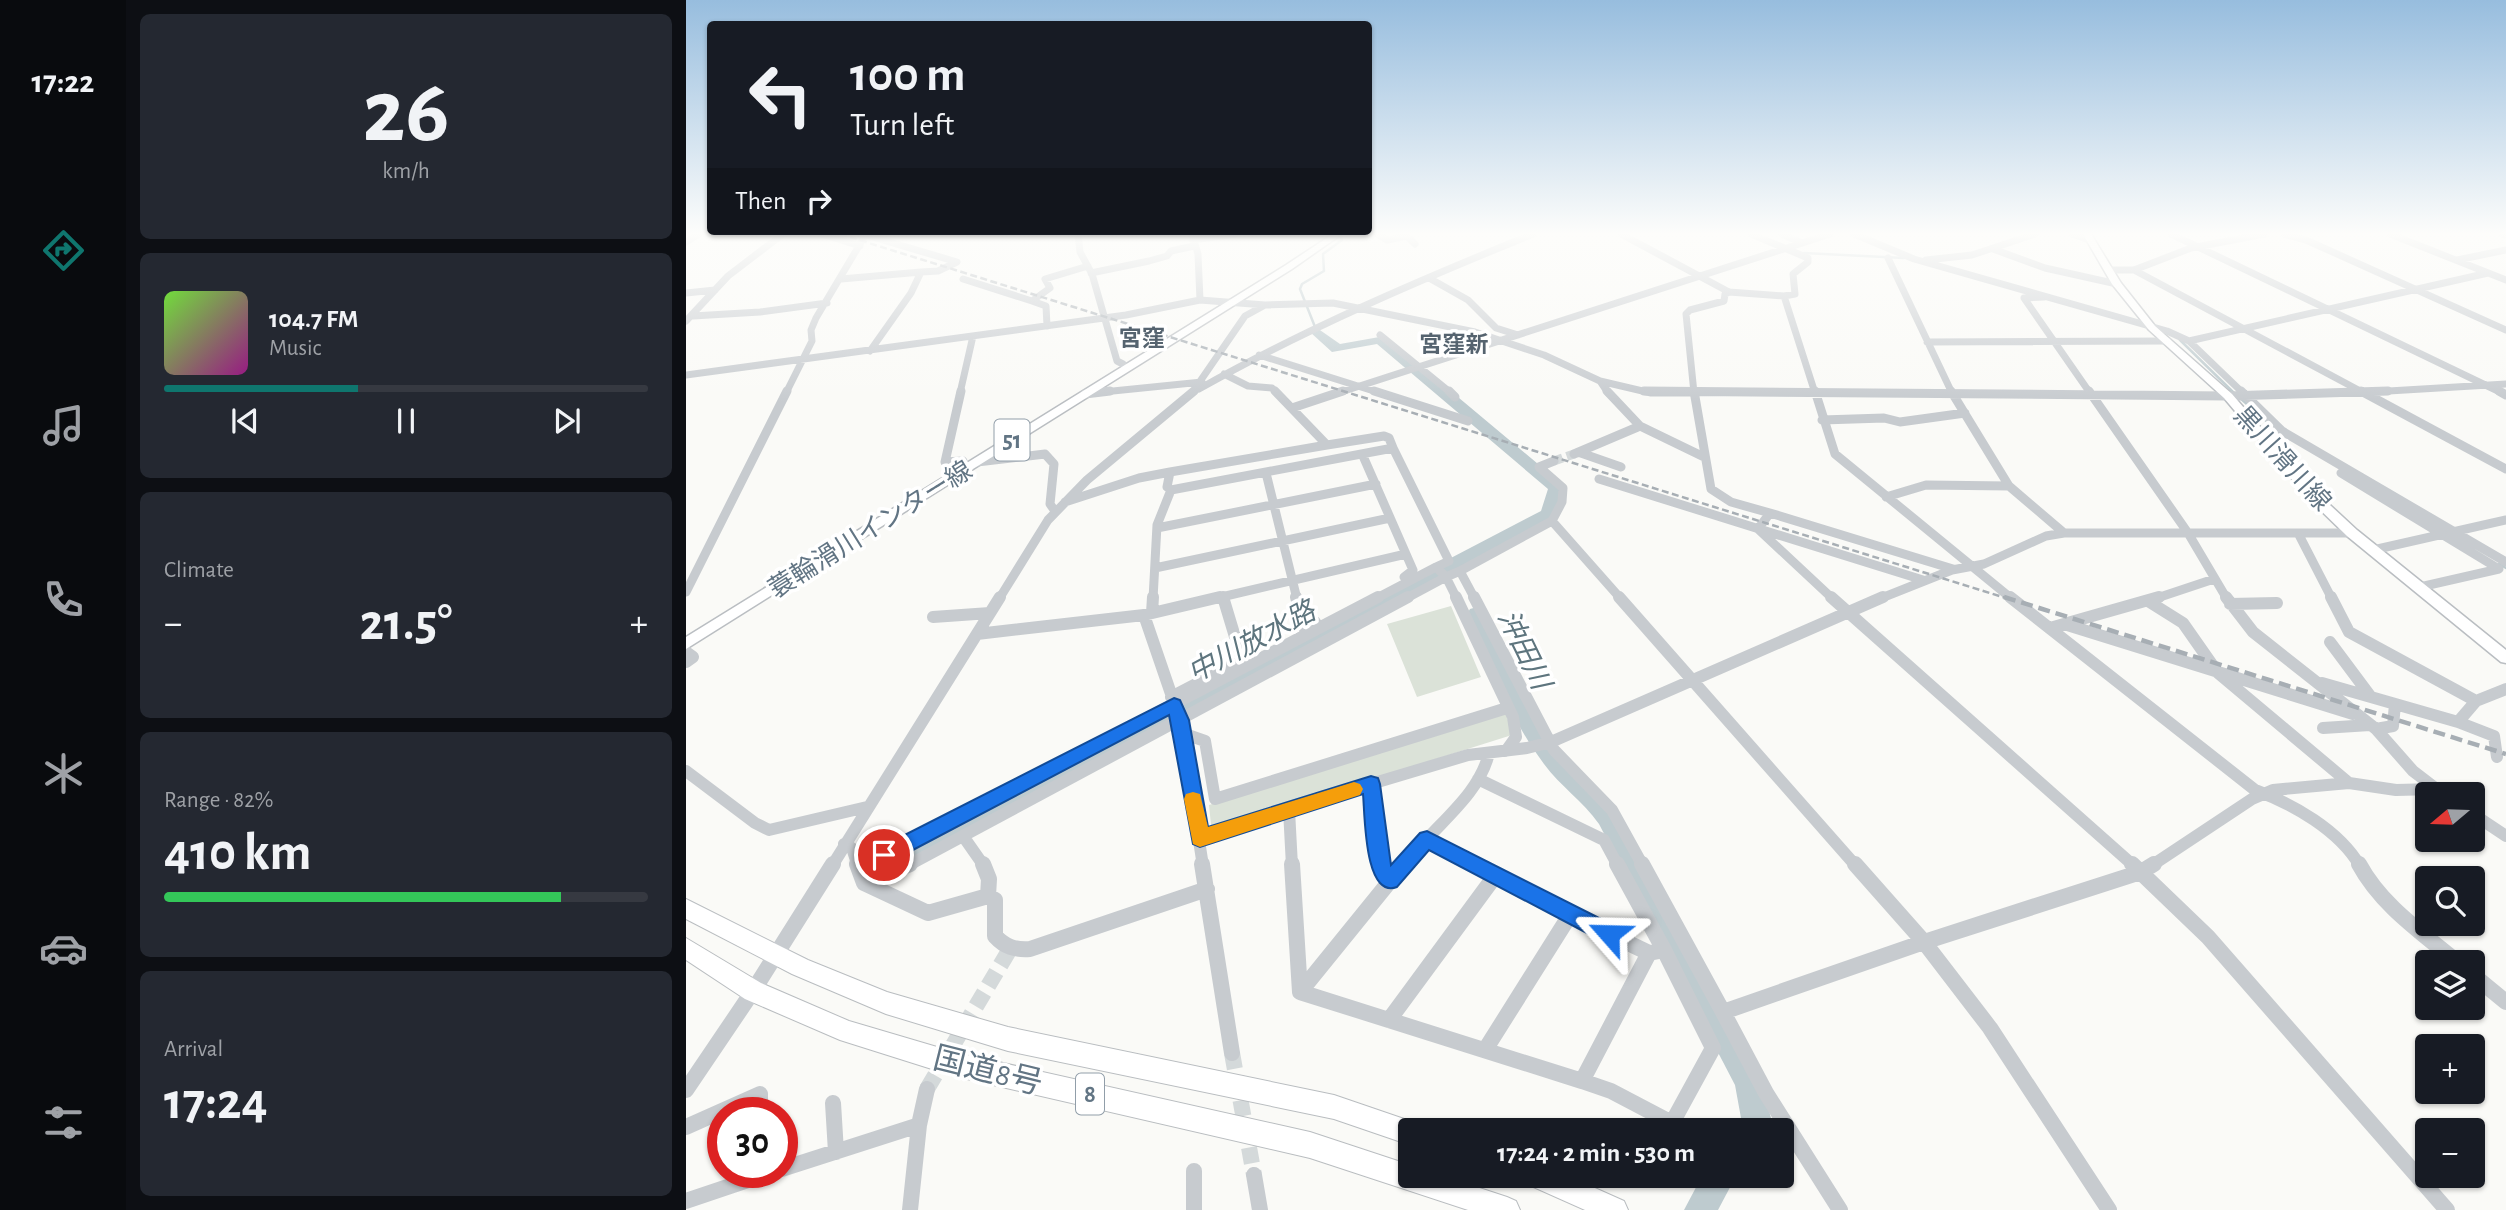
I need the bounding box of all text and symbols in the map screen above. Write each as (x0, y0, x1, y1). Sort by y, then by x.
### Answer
icon: left (735, 49, 826, 140)
text: 100 m (850, 51, 966, 100)
text: 17:22 (32, 66, 94, 98)
text: 26 (363, 67, 449, 158)
text: Turn left (850, 109, 954, 141)
text: km/h (382, 160, 430, 183)
icon: right (800, 182, 838, 220)
text: Then (735, 188, 786, 214)
icon: directions (39, 226, 88, 275)
text: 104.7 FM (269, 306, 358, 332)
district label: 宮窪 (1119, 326, 1165, 351)
district label: 宮窪新 (1420, 332, 1489, 357)
text: Music (269, 337, 321, 360)
icon: music (39, 401, 88, 450)
street label: 黒川滑川線 (2229, 401, 2336, 516)
icon: previous (226, 402, 264, 440)
icon: pause (387, 402, 425, 440)
icon: next (548, 402, 586, 440)
road number: 51 (994, 419, 1030, 460)
street label: 蓑輪滑川インター線 (764, 456, 977, 603)
text: Climate (164, 559, 234, 582)
icon: phone (39, 575, 88, 624)
water label: 中川放水路 (1183, 595, 1322, 688)
text: 21.5° (360, 597, 452, 649)
text: − (164, 605, 182, 643)
text: + (630, 605, 648, 643)
water label: 沖田川 (1492, 605, 1557, 696)
icon: climate (39, 749, 88, 798)
north arrow (2415, 782, 2485, 852)
map controls (2415, 782, 2485, 1188)
text: Range · 82% (164, 789, 274, 812)
pin (854, 825, 914, 885)
text: 410 km (164, 827, 312, 879)
icon: arrive (865, 836, 903, 874)
button: search (2415, 866, 2485, 936)
position arrow (1572, 897, 1646, 971)
icon: car (39, 924, 88, 973)
button: layers (2415, 950, 2485, 1020)
button: + (2415, 1034, 2485, 1104)
text: Arrival (164, 1038, 223, 1061)
street label: 国道8号 (930, 1040, 1046, 1100)
road number: 8 (1076, 1074, 1104, 1114)
text: 17:24 (164, 1076, 268, 1128)
speed limit sign: 30 (707, 1097, 798, 1188)
icon: filters (39, 1098, 88, 1147)
button: − (2415, 1118, 2485, 1188)
text: 17:24 · 2 min · 530 m (1497, 1140, 1695, 1166)

